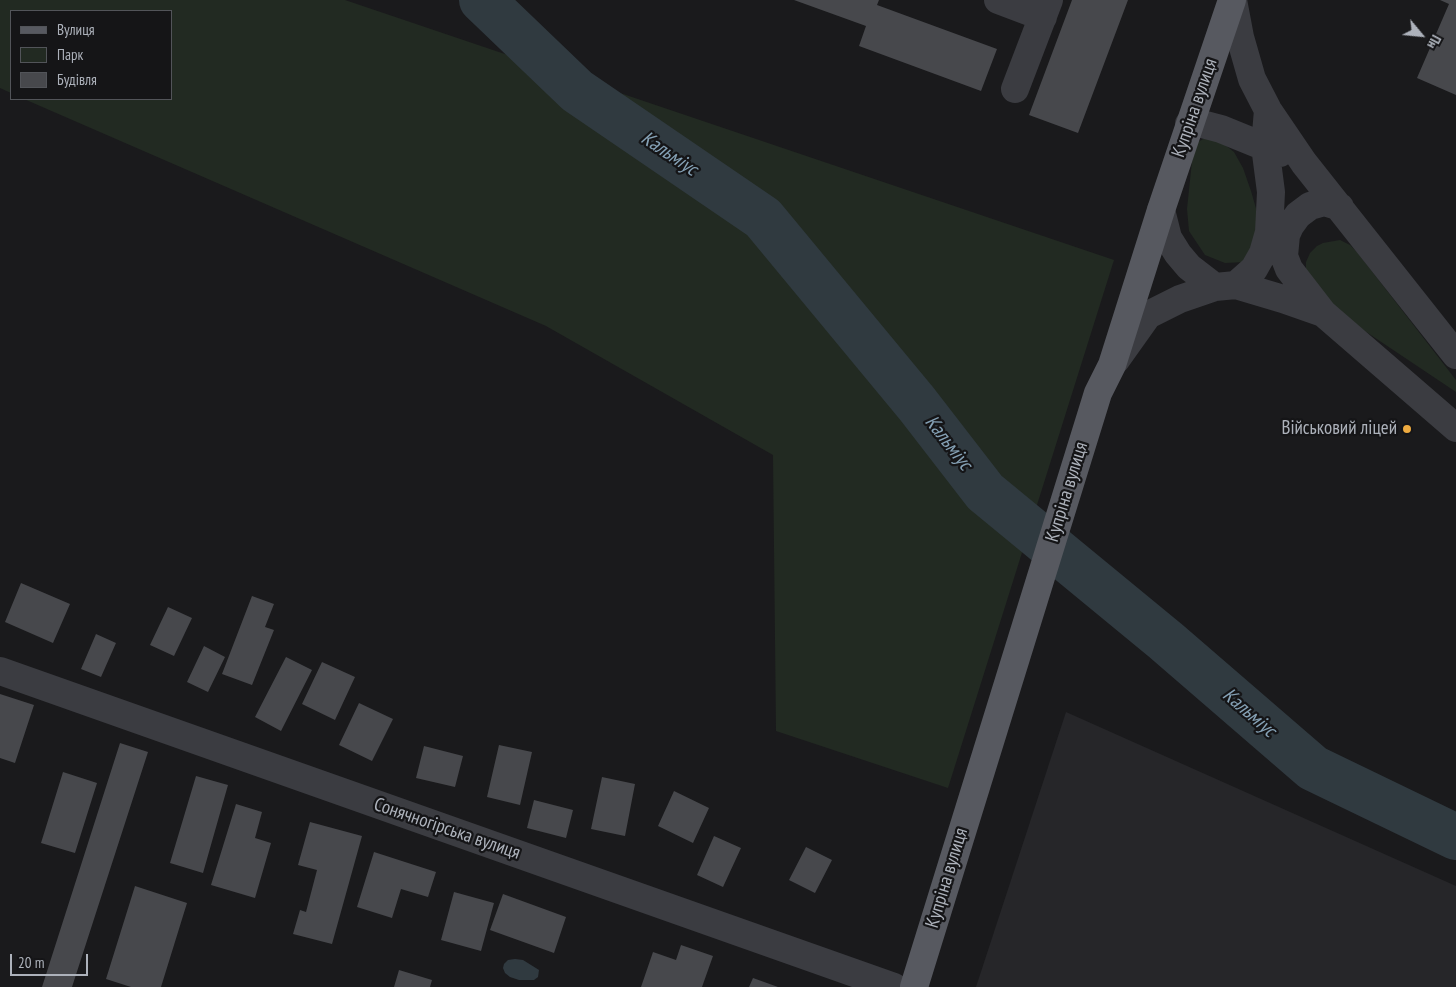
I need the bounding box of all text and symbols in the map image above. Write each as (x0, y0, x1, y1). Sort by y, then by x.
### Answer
legend (10, 10, 172, 100)
north arrow (1396, 10, 1446, 60)
text: Вулиця (57, 20, 95, 39)
text: Пн (1423, 32, 1445, 52)
text: Парк (57, 45, 83, 64)
street label: Купріна вулиця (1167, 55, 1223, 161)
text: Будівля (57, 70, 97, 89)
water label: Кальміус (636, 126, 702, 182)
water label: Кальміус (919, 411, 977, 475)
place label: Військовий ліцей (1281, 418, 1397, 440)
marker: Військовий ліцей (1401, 423, 1413, 435)
street label: Купріна вулиця (1041, 439, 1093, 545)
water label: Кальміус (1217, 683, 1281, 743)
street label: Сонячногірська вулиця (371, 793, 523, 865)
street label: Купріна вулиця (921, 825, 973, 931)
scale bar (12, 944, 90, 976)
text: 20 m (18, 953, 44, 972)

